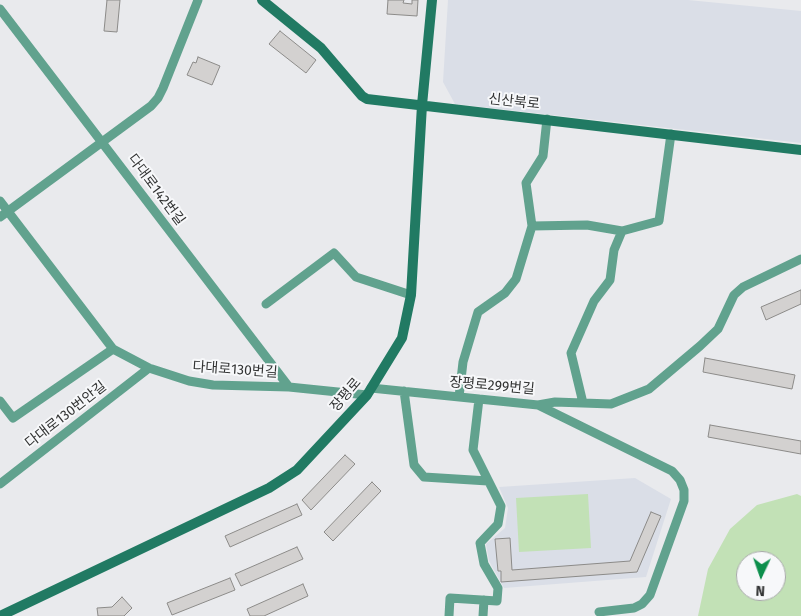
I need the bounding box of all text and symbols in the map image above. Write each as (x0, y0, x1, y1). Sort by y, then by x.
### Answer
street label: 신산북로 (488, 91, 540, 113)
street label: 다대로142번길 (124, 151, 188, 229)
street label: 다대로130번길 (192, 359, 278, 381)
street label: 장평로299번길 (448, 374, 536, 398)
street label: 장평로 (327, 375, 365, 415)
street label: 다대로130번안길 (22, 378, 110, 452)
north arrow (736, 551, 786, 601)
text: N (755, 582, 765, 599)

